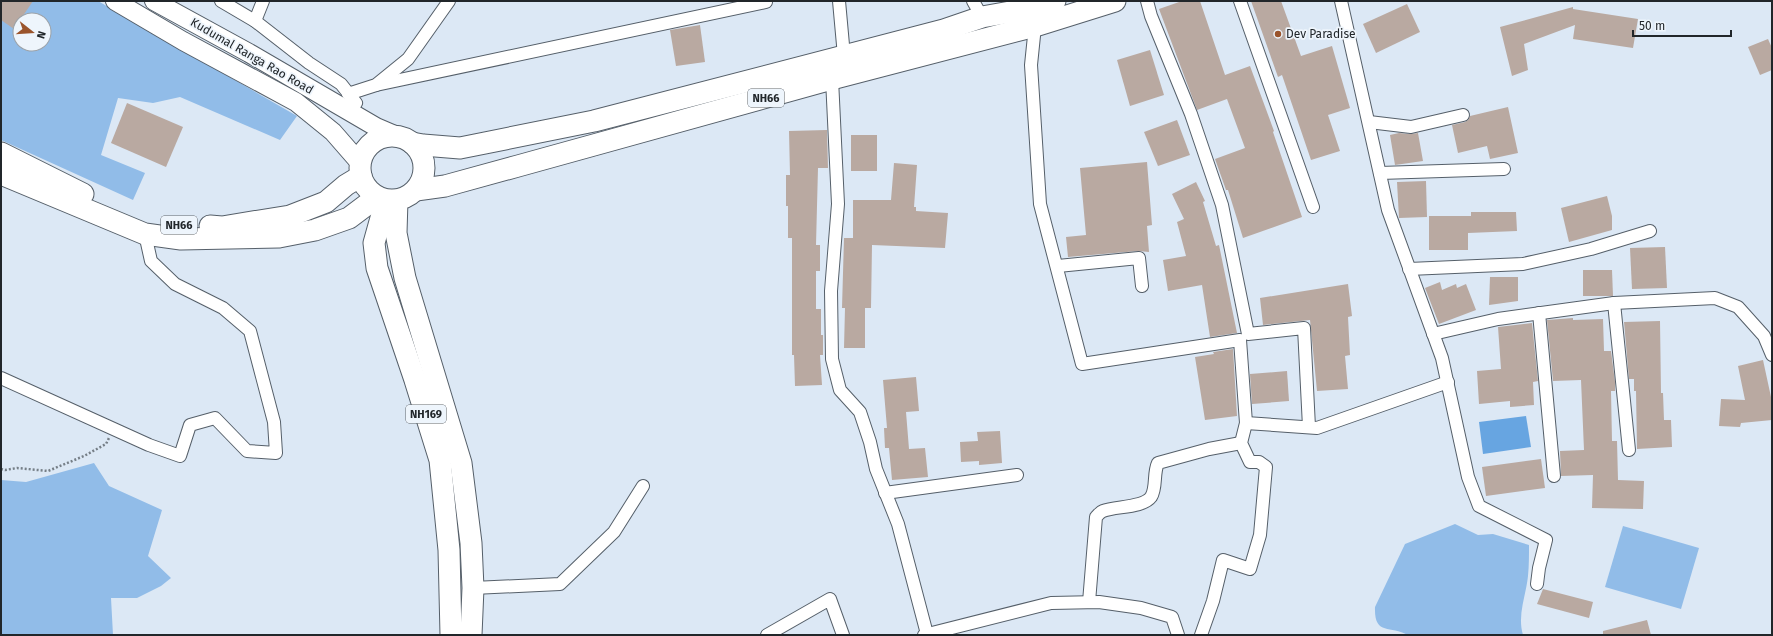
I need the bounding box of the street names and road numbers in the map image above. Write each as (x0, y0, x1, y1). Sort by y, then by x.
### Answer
street label: Kudumal Ranga Rao Road (188, 15, 316, 97)
road number: NH66 (748, 89, 784, 107)
road number: NH66 (161, 216, 197, 234)
road number: NH169 (406, 405, 446, 423)

